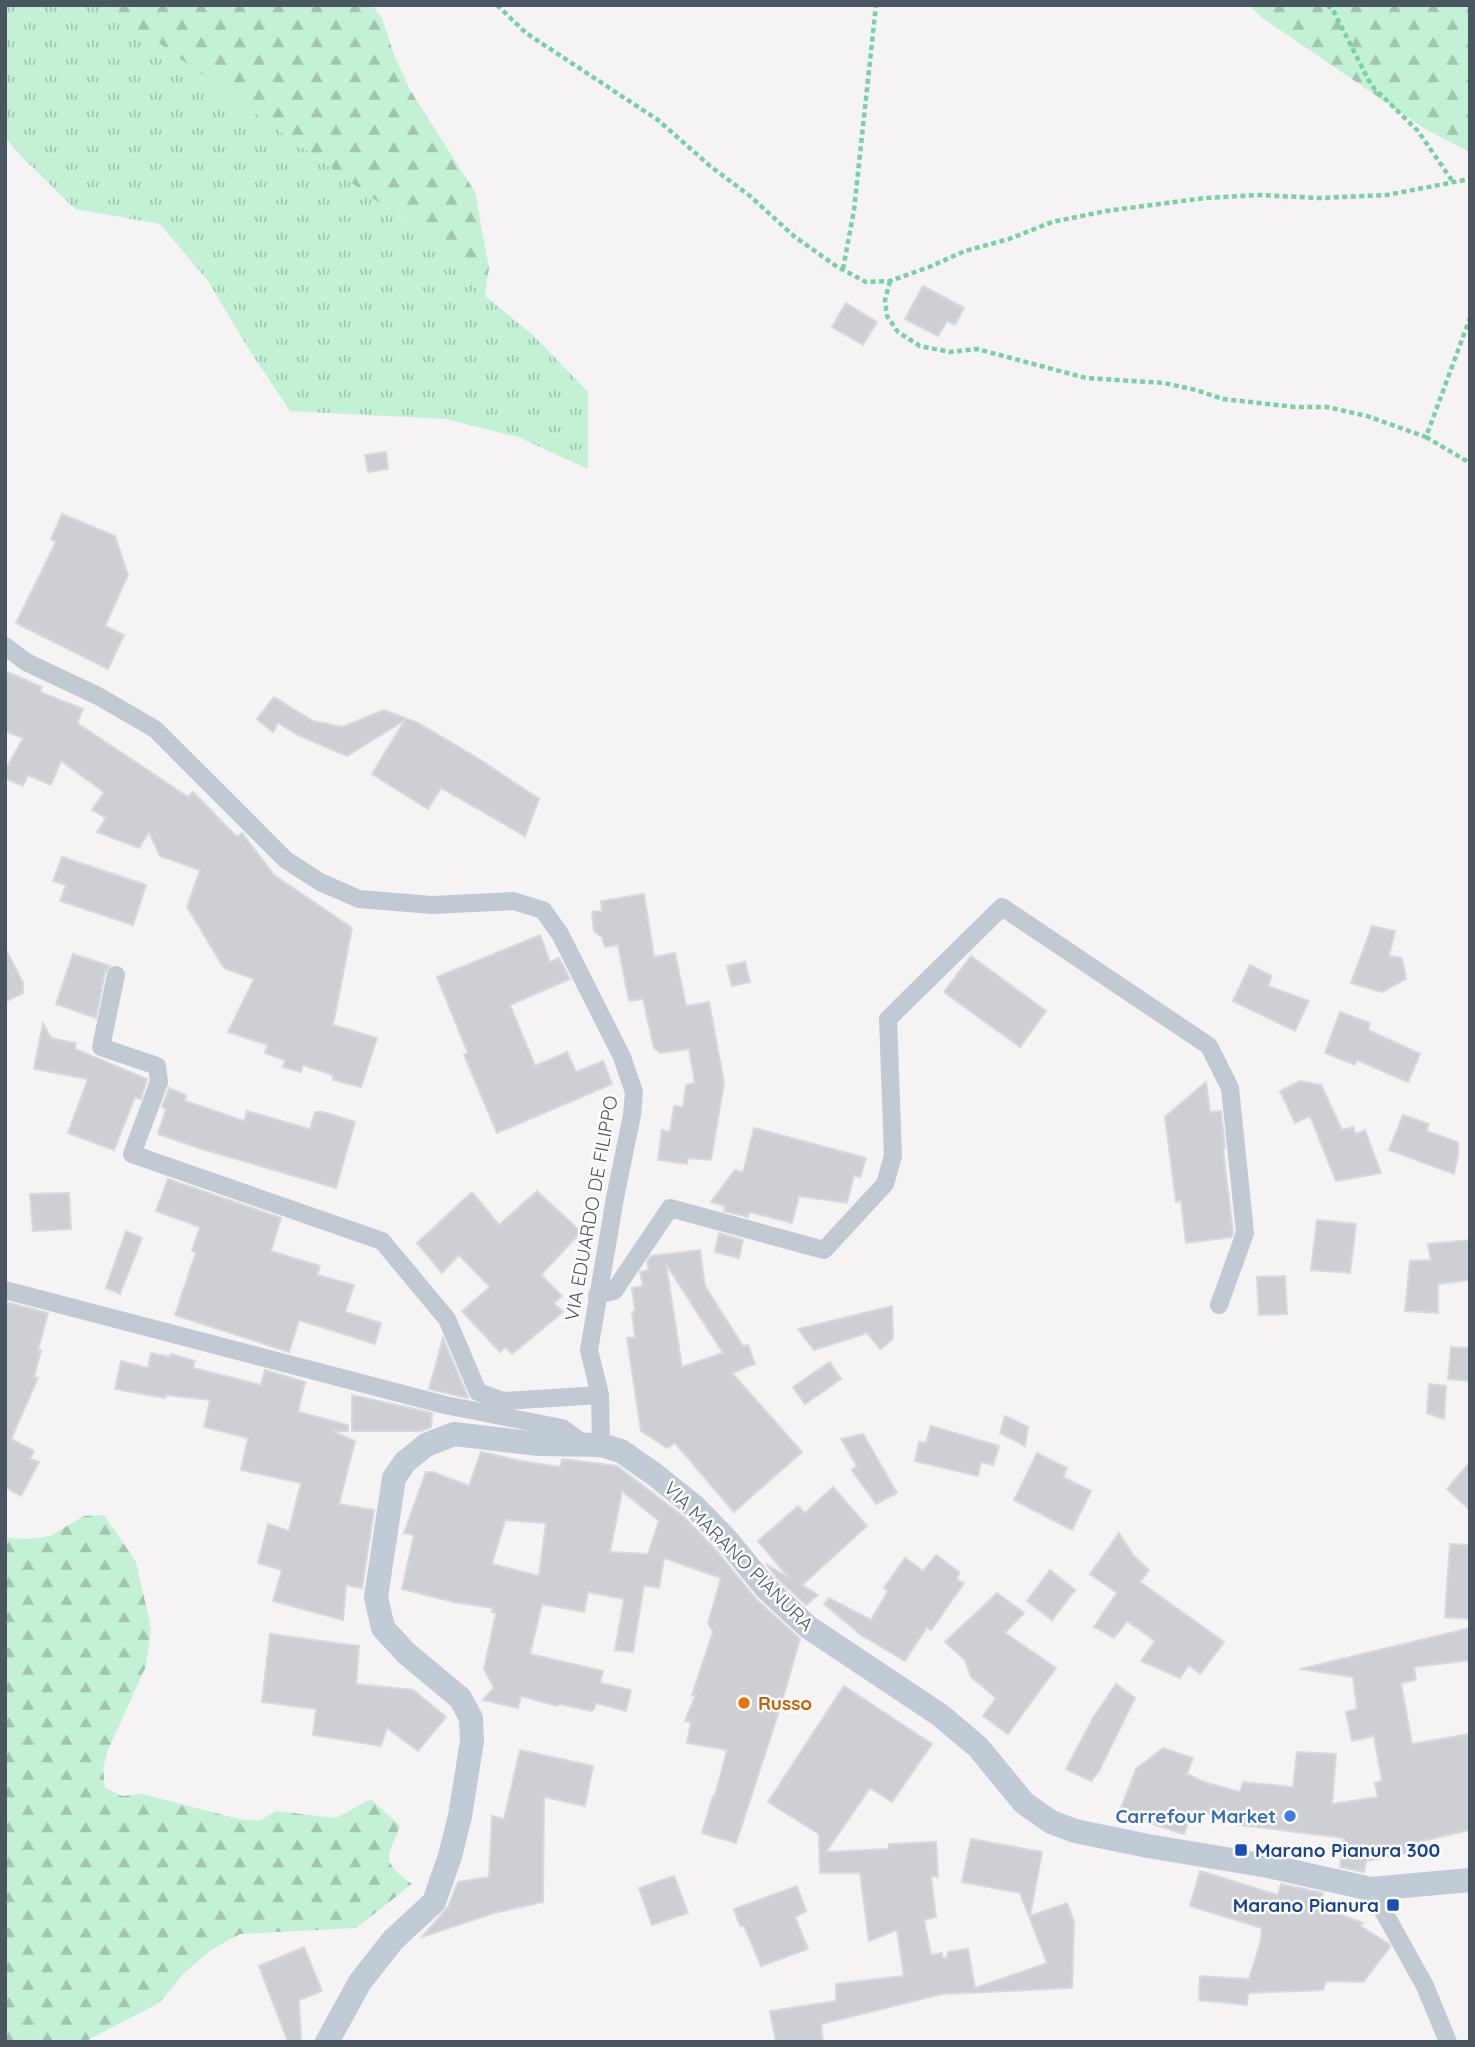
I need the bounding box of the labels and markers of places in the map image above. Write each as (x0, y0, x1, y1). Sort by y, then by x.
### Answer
place label: Russo (758, 1691, 812, 1715)
marker: Russo (736, 1695, 752, 1711)
place label: Carrefour Market (1115, 1804, 1276, 1828)
marker: Carrefour Market (1282, 1808, 1298, 1824)
place label: Marano Pianura 300 (1255, 1838, 1440, 1862)
marker: Marano Pianura 300 (1233, 1842, 1249, 1858)
place label: Marano Pianura (1233, 1893, 1379, 1917)
marker: Marano Pianura (1385, 1897, 1401, 1913)

